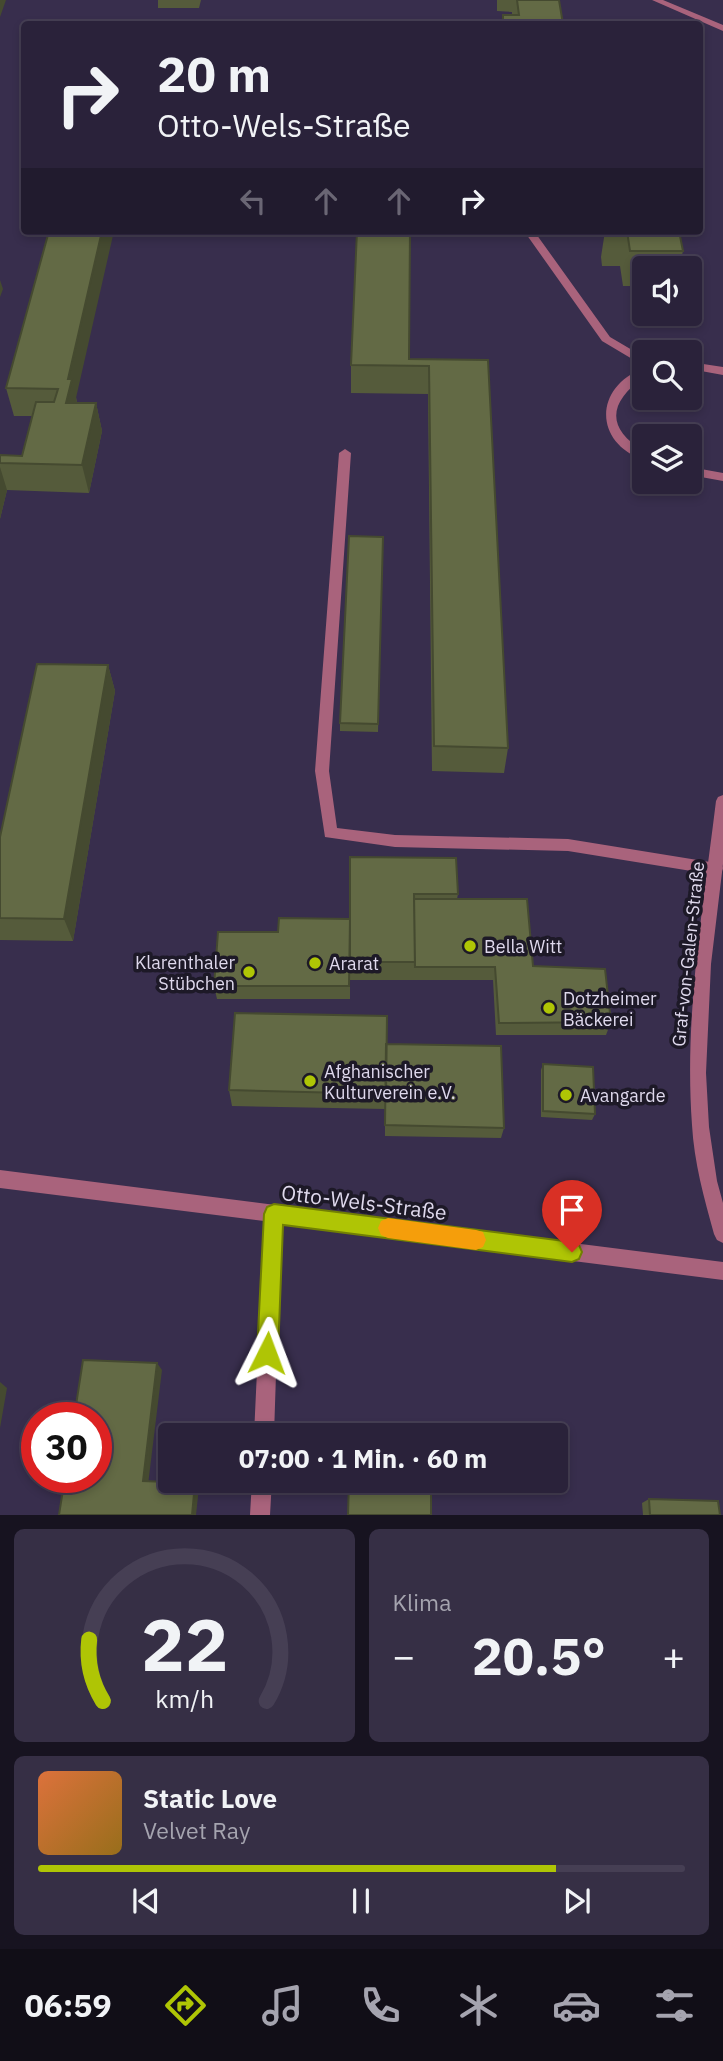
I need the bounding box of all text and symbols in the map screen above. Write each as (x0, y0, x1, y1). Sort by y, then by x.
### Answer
text: 20 m (157, 42, 271, 105)
icon: right (42, 49, 133, 140)
text: Otto-Wels-Straße (157, 104, 411, 146)
icon: left (234, 182, 272, 220)
icon: ahead (307, 182, 345, 220)
icon: ahead (380, 182, 418, 220)
icon: right (453, 182, 491, 220)
map controls (632, 256, 702, 494)
button: sound (632, 256, 702, 326)
button: search (632, 340, 702, 410)
button: layers (632, 424, 702, 494)
street label: Graf-von-Galen-Straße (667, 860, 709, 1048)
place label: Bella Witt (484, 935, 562, 958)
marker: Bella Witt (462, 938, 478, 954)
place label: Klarenthaler Stübchen (135, 951, 235, 995)
place label: Ararat (329, 952, 379, 975)
marker: Ararat (307, 955, 323, 971)
marker: Klarenthaler Stübchen (241, 964, 257, 980)
place label: Dotzheimer Bäckerei (563, 987, 657, 1031)
marker: Dotzheimer Bäckerei (541, 1000, 557, 1016)
place label: Afghanischer Kulturverein e.V. (324, 1060, 456, 1104)
marker: Afghanischer Kulturverein e.V. (302, 1073, 318, 1089)
place label: Avangarde (580, 1084, 666, 1107)
marker: Avangarde (558, 1087, 574, 1103)
street label: Otto-Wels-Straße (280, 1178, 448, 1226)
pin (542, 1180, 602, 1252)
icon: arrive (553, 1191, 591, 1229)
position arrow (230, 1316, 304, 1390)
speed limit sign: 30 (21, 1402, 112, 1493)
text: 07:00 · 1 Min. · 60 m (239, 1441, 487, 1475)
text: Klima (393, 1587, 451, 1617)
text: 22 (141, 1597, 228, 1692)
text: 20.5° (472, 1622, 606, 1689)
text: − (393, 1631, 415, 1680)
text: + (662, 1631, 685, 1680)
text: km/h (155, 1682, 214, 1715)
text: Static Love (143, 1781, 277, 1815)
text: Velvet Ray (143, 1815, 250, 1845)
icon: previous (127, 1882, 165, 1920)
icon: pause (342, 1882, 380, 1920)
icon: next (558, 1882, 596, 1920)
icon: directions (161, 1981, 210, 2030)
icon: music (258, 1981, 307, 2030)
icon: phone (356, 1981, 405, 2030)
icon: climate (454, 1981, 503, 2030)
icon: car (552, 1981, 601, 2030)
icon: filters (650, 1981, 699, 2030)
text: 06:59 (24, 1984, 112, 2026)

